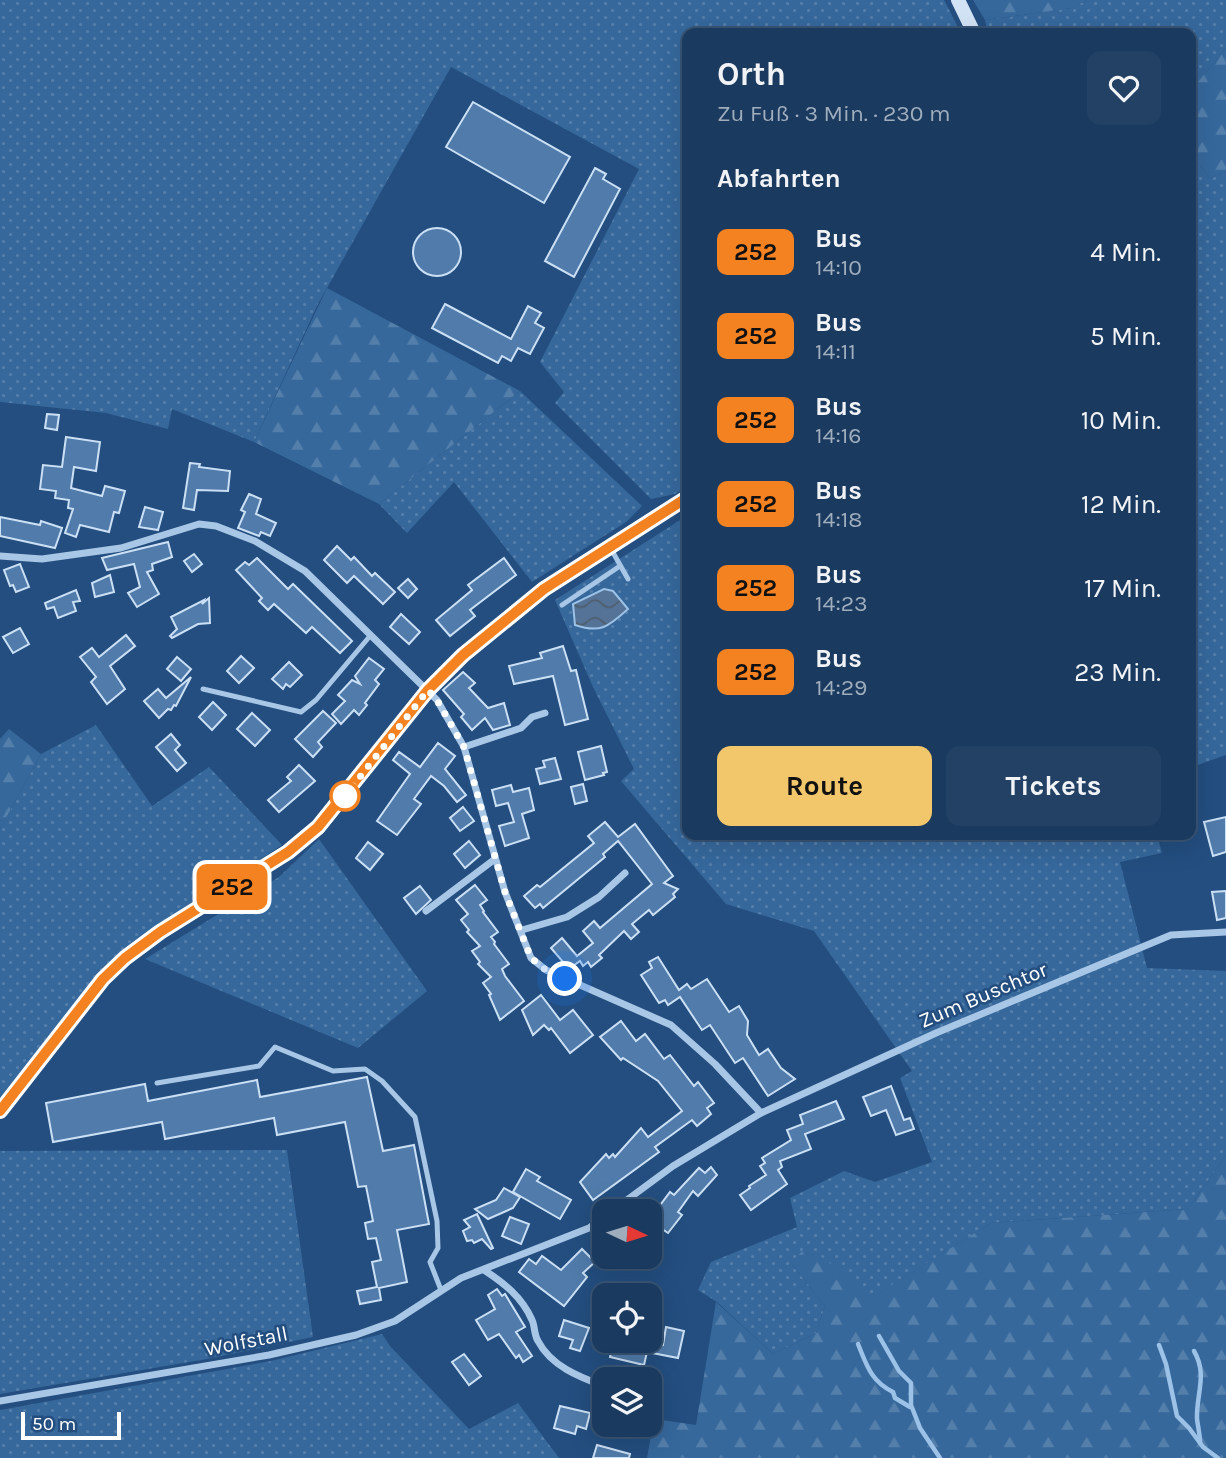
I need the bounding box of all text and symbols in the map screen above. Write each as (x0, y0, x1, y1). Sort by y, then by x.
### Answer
button: heart (1087, 51, 1161, 125)
text: Orth (717, 55, 786, 93)
text: Zu Fuß · 3 Min. · 230 m (717, 100, 951, 127)
text: Abfahrten (717, 163, 841, 194)
text: Bus (815, 223, 862, 254)
text: 4 Min. (1090, 237, 1161, 268)
text: 252 (734, 238, 777, 266)
text: 14:10 (815, 254, 862, 281)
text: Bus (815, 307, 862, 338)
text: 5 Min. (1090, 321, 1161, 352)
text: 252 (734, 322, 777, 350)
text: 14:11 (815, 338, 856, 365)
text: Bus (815, 391, 862, 422)
text: 10 Min. (1081, 405, 1161, 436)
text: 252 (734, 406, 777, 434)
text: 14:16 (815, 422, 862, 449)
text: Bus (815, 475, 862, 506)
text: 12 Min. (1081, 489, 1161, 520)
text: 252 (734, 490, 777, 518)
text: 14:18 (815, 506, 862, 533)
text: Bus (815, 559, 862, 590)
text: 17 Min. (1084, 573, 1161, 604)
text: 252 (734, 574, 777, 602)
text: 14:23 (815, 590, 868, 617)
text: Bus (815, 643, 862, 674)
text: 23 Min. (1074, 657, 1161, 688)
text: 252 (734, 658, 777, 686)
text: 14:29 (815, 674, 867, 701)
button: Route (717, 746, 932, 826)
button: Tickets (946, 746, 1161, 826)
unlabelled marker (330, 781, 360, 811)
line badge: 252 (192, 864, 272, 910)
text: 252 (210, 873, 254, 901)
street label: Zum Buschtor (915, 957, 1051, 1033)
your location (547, 961, 582, 996)
north arrow (592, 1199, 662, 1269)
map controls (592, 1199, 662, 1437)
button: locate (592, 1283, 662, 1353)
street label: Wolfstall (202, 1321, 290, 1361)
button: layers (592, 1367, 662, 1437)
scale bar (21, 1409, 121, 1441)
text: 50 m (32, 1413, 76, 1435)

